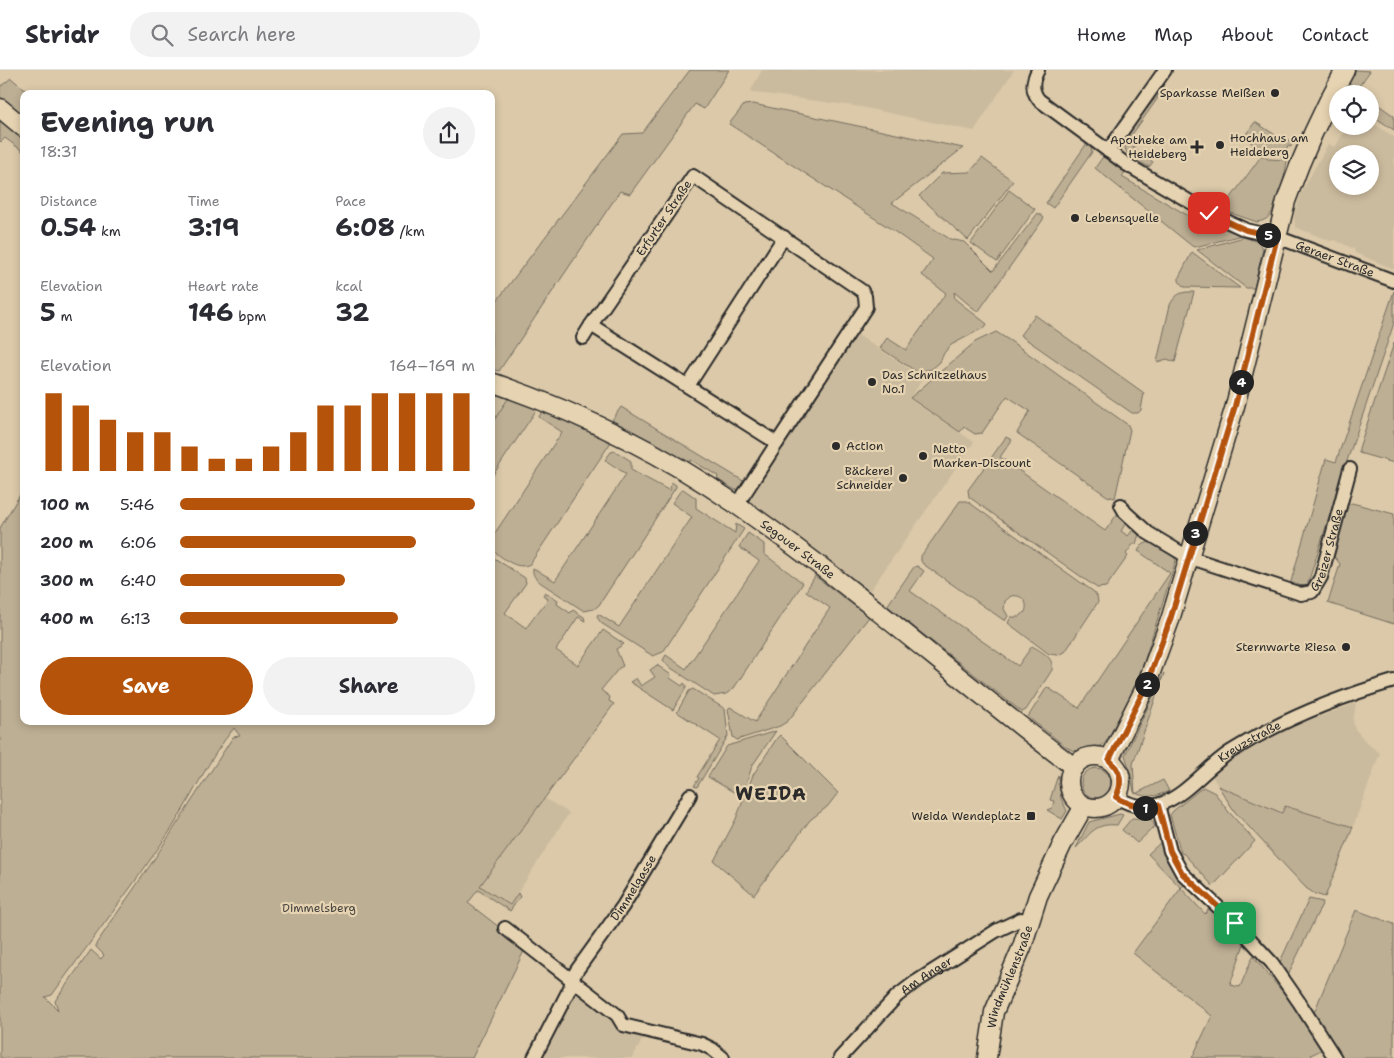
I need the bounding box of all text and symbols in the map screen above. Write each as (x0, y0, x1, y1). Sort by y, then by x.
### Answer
search box (130, 12, 480, 57)
text: Stridr (25, 19, 100, 51)
icon: search (148, 21, 176, 49)
text: Search here (188, 22, 296, 47)
text: Home (1077, 23, 1126, 47)
text: Map (1154, 23, 1193, 47)
text: About (1221, 23, 1274, 47)
text: Contact (1302, 23, 1369, 47)
place label: Sparkasse Meißen (1160, 85, 1265, 101)
map controls (1329, 85, 1379, 195)
button: locate (1329, 85, 1379, 135)
marker: Sparkasse Meißen (1269, 87, 1281, 99)
text: Evening run (40, 103, 215, 141)
button: share (423, 107, 475, 159)
place label: Hochhaus am Heideberg (1230, 130, 1308, 160)
place label: Apotheke am Heideberg (1110, 132, 1187, 162)
marker: Hochhaus am Heideberg (1214, 139, 1226, 151)
text: 18:31 (40, 141, 78, 162)
marker: Apotheke am Heideberg (1191, 141, 1203, 153)
button: layers (1329, 145, 1379, 195)
street label: Erfurter Straße (633, 177, 696, 259)
text: Distance (40, 192, 97, 210)
text: Time (188, 192, 220, 210)
text: Pace (335, 192, 366, 210)
pin (1188, 192, 1230, 234)
icon: check (1195, 199, 1223, 227)
text: 0.54 (40, 210, 96, 244)
text: 3:19 (188, 210, 240, 244)
text: 6:08 (335, 210, 395, 244)
place label: Lebensquelle (1085, 210, 1159, 226)
marker: Lebensquelle (1069, 212, 1081, 224)
text: km (96, 222, 121, 240)
text: /km (395, 222, 425, 240)
pin: 5 (1256, 222, 1280, 248)
text: 5 (1264, 226, 1273, 244)
street label: Geraer Straße (1293, 237, 1377, 281)
text: Elevation (40, 277, 103, 295)
text: Heart rate (188, 277, 259, 295)
text: kcal (335, 277, 363, 295)
text: 5 (40, 295, 56, 329)
text: 146 (188, 295, 233, 329)
text: 32 (335, 295, 369, 329)
text: m (56, 307, 72, 325)
text: bpm (233, 307, 266, 325)
text: Elevation (40, 355, 112, 376)
text: 164–169 m (389, 355, 475, 376)
place label: Das Schnitzelhaus No.1 (882, 367, 987, 397)
pin: 4 (1228, 370, 1254, 394)
text: 4 (1237, 373, 1246, 391)
marker: Das Schnitzelhaus No.1 (866, 376, 878, 388)
place label: Action (846, 438, 883, 454)
marker: Action (830, 440, 842, 452)
place label: Netto Marken-Discount (933, 441, 1031, 471)
marker: Netto Marken-Discount (917, 450, 929, 462)
place label: Bäckerei Schneider (836, 463, 893, 493)
marker: Bäckerei Schneider (897, 472, 909, 484)
text: 100 m (40, 494, 89, 515)
text: 5:46 (120, 494, 155, 515)
street label: Greizer Straße (1306, 507, 1347, 594)
street label: Segouer Straße (757, 516, 838, 583)
pin: 3 (1182, 520, 1208, 546)
text: 3 (1191, 524, 1200, 542)
text: 200 m (40, 532, 93, 553)
text: 6:06 (120, 532, 157, 553)
text: 300 m (40, 570, 94, 591)
text: 6:40 (120, 570, 156, 591)
text: 400 m (40, 608, 94, 629)
text: 6:13 (120, 608, 151, 629)
place label: Sternwarte Riesa (1236, 639, 1337, 655)
marker: Sternwarte Riesa (1340, 641, 1352, 653)
button: Save (40, 657, 253, 715)
button: Share (263, 657, 475, 715)
pin: 2 (1134, 672, 1160, 696)
text: 2 (1143, 675, 1152, 693)
street label: Kreuzstraße (1215, 717, 1284, 766)
district label: WEIDA (735, 782, 807, 806)
pin: 1 (1132, 796, 1158, 820)
text: 1 (1142, 799, 1149, 817)
place label: Weida Wendeplatz (912, 808, 1021, 824)
marker: Weida Wendeplatz (1025, 810, 1037, 822)
street label: Dimmelgasse (607, 852, 660, 924)
park label: Dimmelsberg (282, 900, 356, 916)
pin (1214, 902, 1256, 944)
icon: arrive (1221, 909, 1249, 937)
street label: Windmühlenstraße (984, 923, 1036, 1029)
street label: Am Anger (897, 953, 955, 998)

